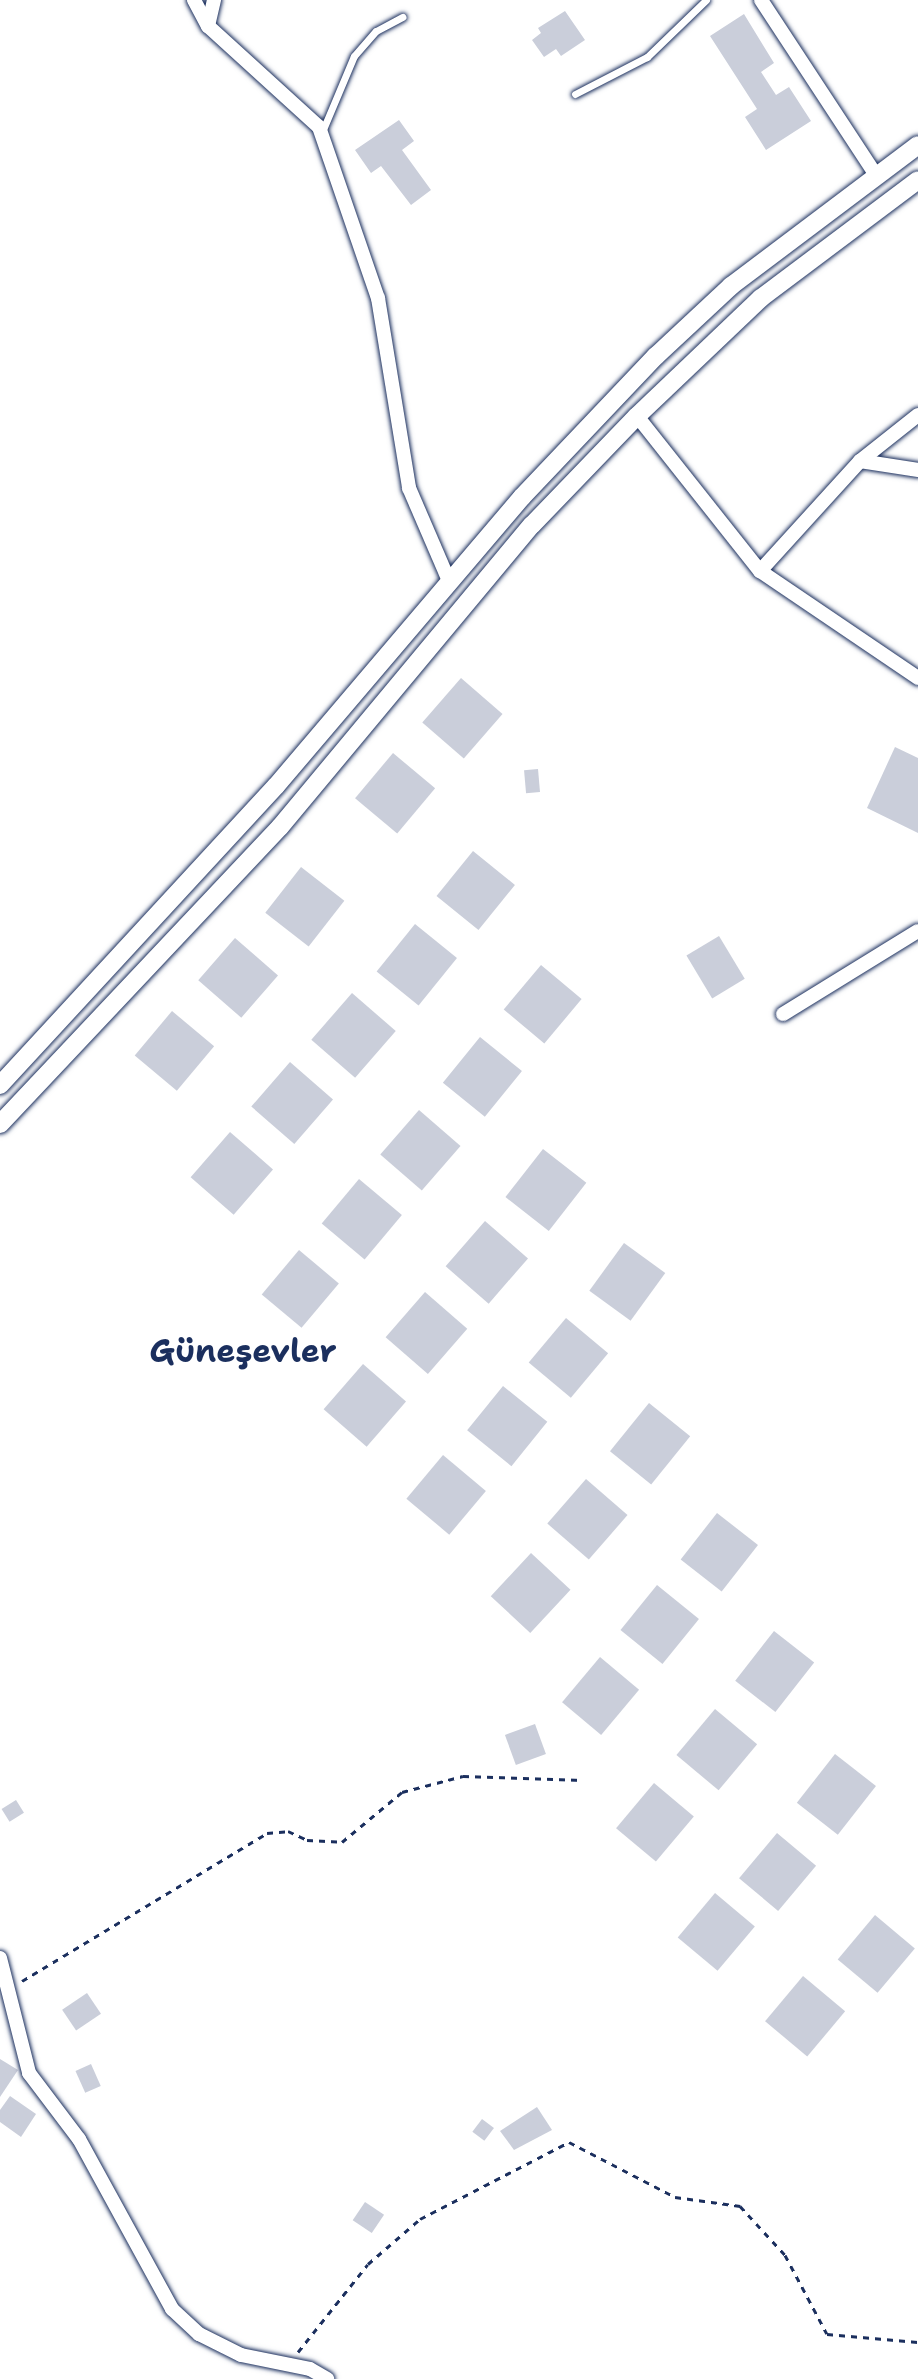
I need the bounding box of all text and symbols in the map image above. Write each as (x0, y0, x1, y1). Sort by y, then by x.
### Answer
district label: Güneşevler (149, 1332, 337, 1370)

